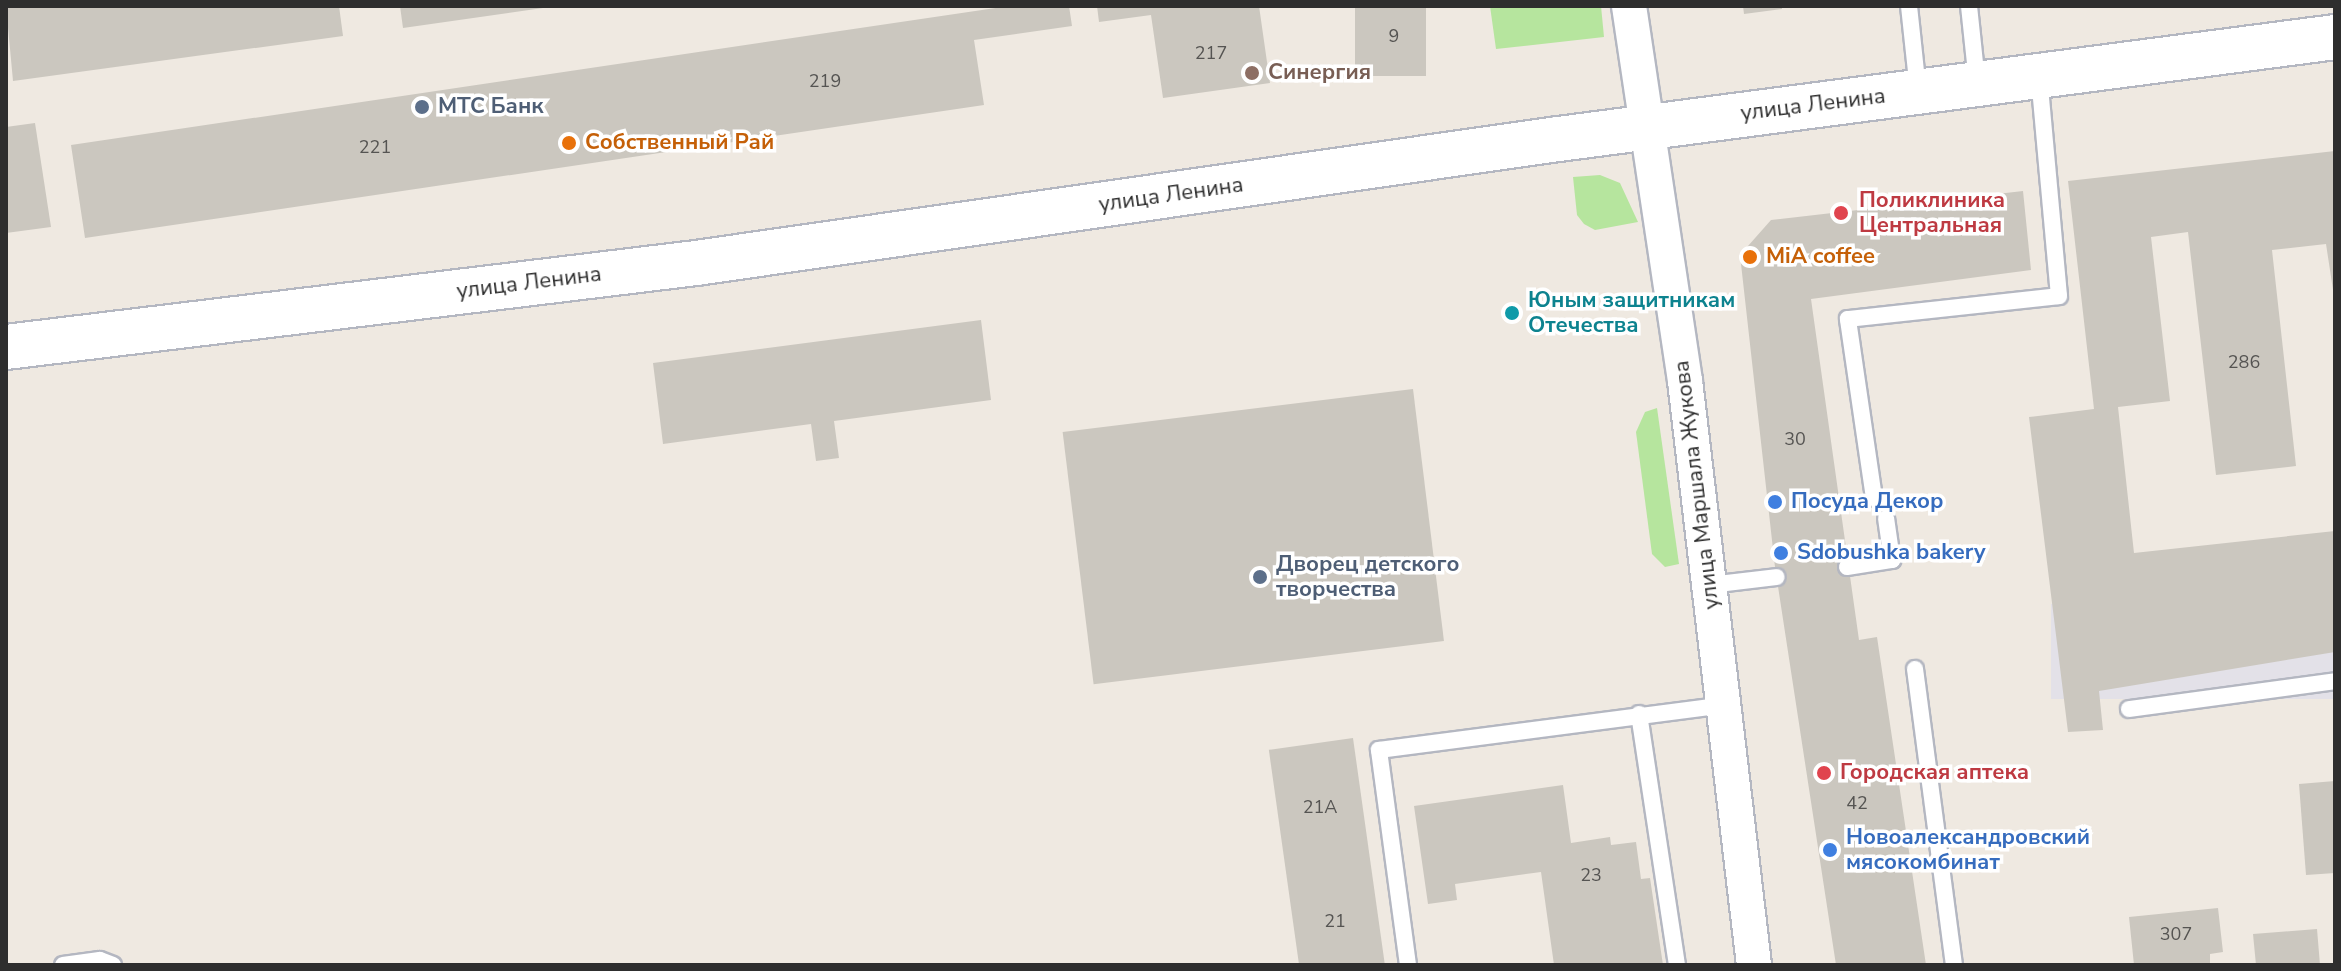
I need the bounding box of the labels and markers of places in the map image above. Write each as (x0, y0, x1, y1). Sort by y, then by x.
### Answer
place label: Синергия (1268, 60, 1371, 86)
marker: Синергия (1243, 64, 1261, 82)
place label: МТС Банк (438, 94, 544, 120)
marker: МТС Банк (413, 98, 431, 116)
place label: Собственный Рай (585, 130, 774, 156)
marker: Собственный Рай (560, 134, 578, 152)
place label: Поликлиника Центральная (1859, 187, 2005, 238)
marker: Поликлиника Центральная (1830, 202, 1852, 224)
place label: MiA coffee (1766, 244, 1875, 270)
marker: MiA coffee (1741, 248, 1759, 266)
place label: Юным защитникам Отечества (1528, 287, 1735, 338)
marker: Юным защитникам Отечества (1503, 304, 1521, 322)
place label: Посуда Декор (1791, 489, 1944, 515)
marker: Посуда Декор (1766, 493, 1784, 511)
place label: Sdobushka bakery (1797, 540, 1986, 566)
marker: Sdobushka bakery (1772, 544, 1790, 562)
place label: Дворец детского творчества (1276, 551, 1460, 602)
marker: Дворец детского творчества (1251, 568, 1269, 586)
place label: Городская аптека (1840, 760, 2029, 786)
marker: Городская аптека (1815, 764, 1833, 782)
place label: Новоалександровский мясокомбинат (1846, 824, 2090, 876)
marker: Новоалександровский мясокомбинат (1821, 841, 1839, 859)

